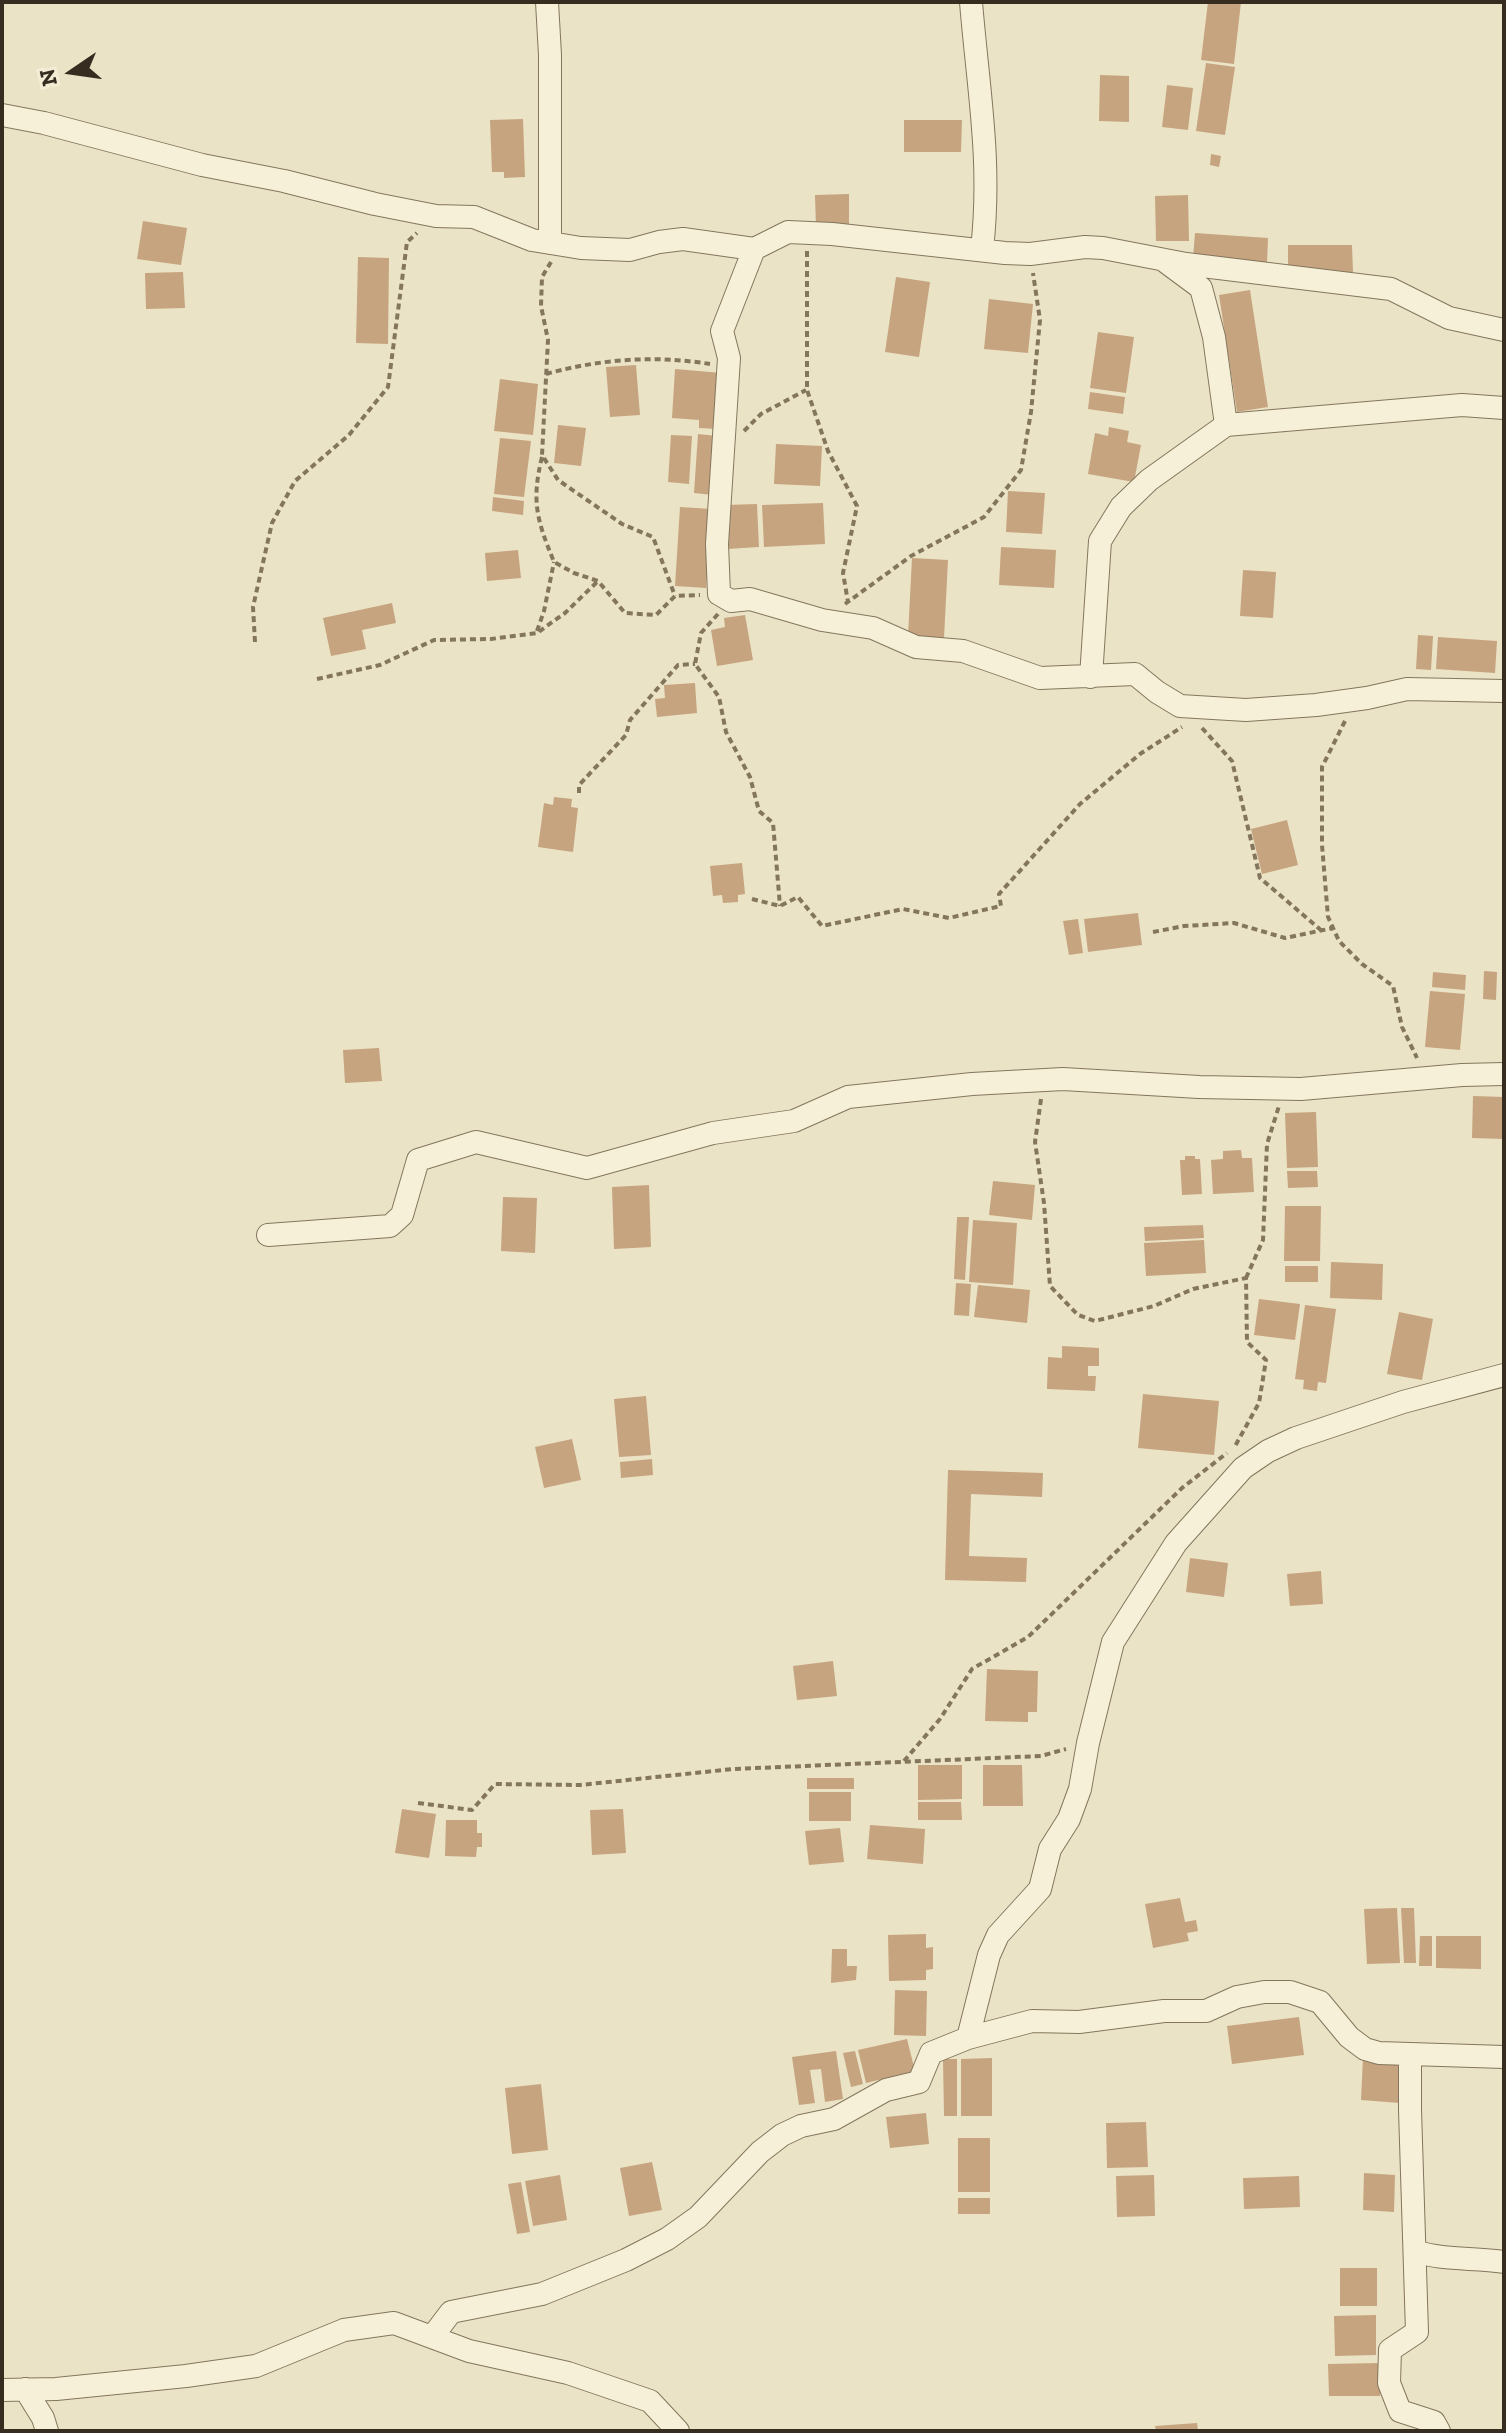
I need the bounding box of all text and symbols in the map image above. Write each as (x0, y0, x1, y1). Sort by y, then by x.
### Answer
north arrow (32, 32, 112, 112)
text: N (33, 66, 63, 89)

